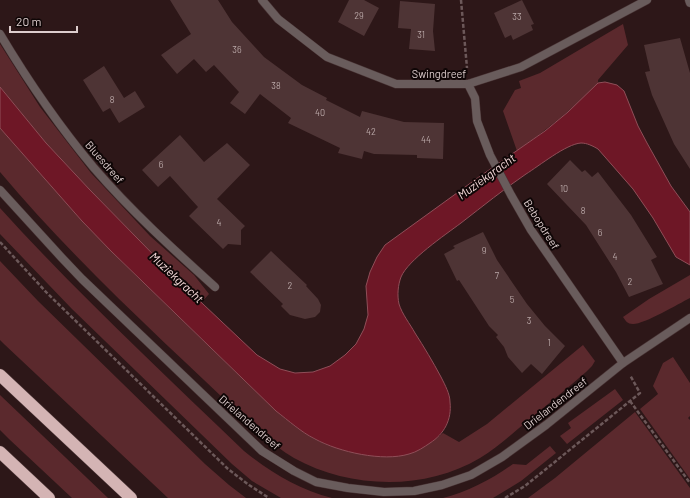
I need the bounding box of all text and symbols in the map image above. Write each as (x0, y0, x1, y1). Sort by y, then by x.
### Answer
scale bar (10, 8, 77, 34)
house number: 29 (354, 10, 364, 21)
house number: 33 (512, 11, 522, 22)
text: 20 m (16, 14, 42, 28)
house number: 31 (417, 29, 425, 40)
house number: 36 (232, 44, 242, 55)
street label: Swingdreef (412, 67, 466, 80)
house number: 38 (271, 80, 281, 91)
house number: 8 (110, 94, 115, 105)
house number: 40 (315, 107, 325, 118)
house number: 42 (366, 126, 376, 137)
house number: 44 (421, 134, 431, 145)
street label: Bluesdreef (83, 138, 127, 186)
water label: Muziekgracht (454, 150, 518, 202)
house number: 6 (159, 159, 164, 170)
house number: 10 (560, 183, 568, 194)
street label: Bebopdreef (522, 197, 562, 251)
house number: 8 (581, 205, 586, 216)
house number: 4 (217, 217, 222, 228)
house number: 6 (598, 227, 603, 238)
house number: 9 (482, 245, 487, 256)
water label: Muziekgracht (147, 249, 207, 306)
house number: 4 (613, 251, 618, 262)
house number: 7 (495, 270, 500, 281)
house number: 2 (628, 276, 633, 287)
house number: 2 (288, 280, 293, 291)
house number: 5 (510, 294, 515, 305)
house number: 3 (527, 315, 532, 326)
house number: 1 (547, 337, 551, 348)
street label: Drielandendreef (521, 374, 589, 432)
street label: Drielandendreef (217, 392, 283, 452)

